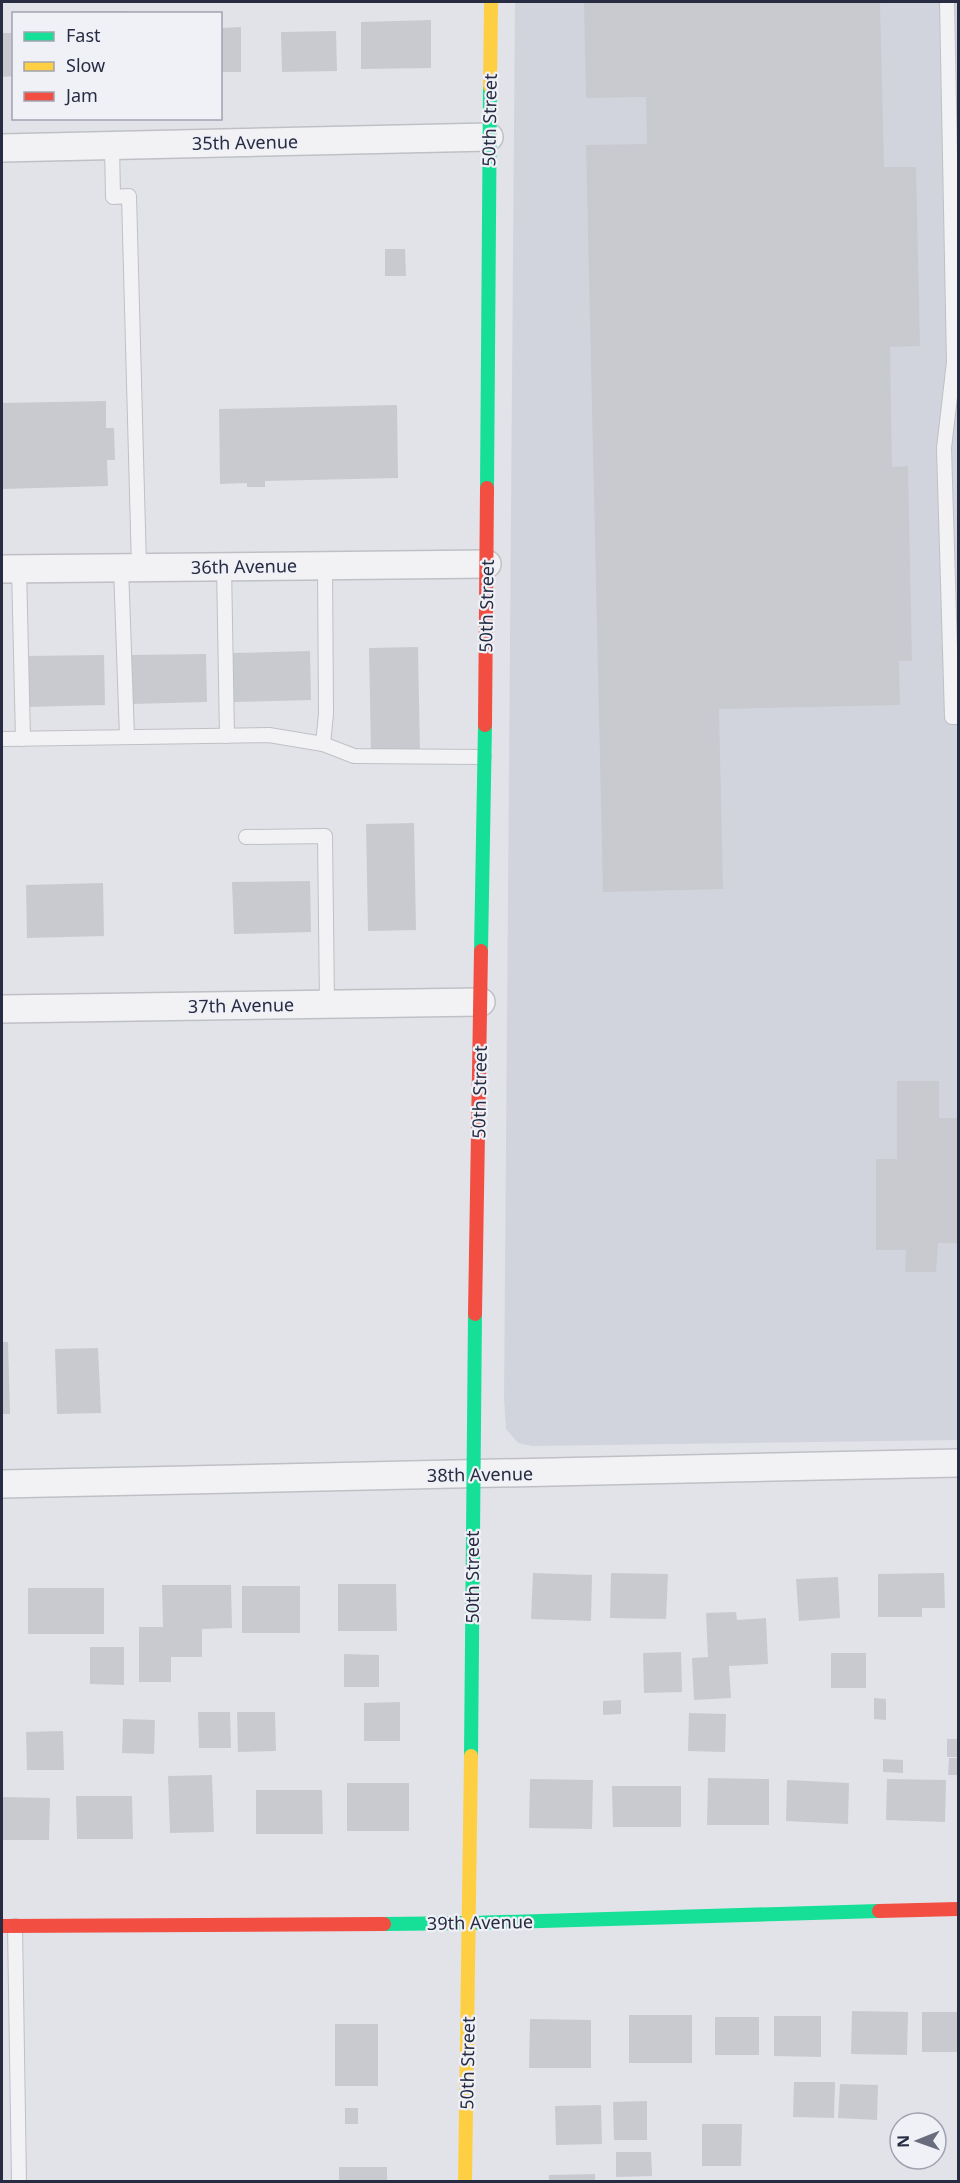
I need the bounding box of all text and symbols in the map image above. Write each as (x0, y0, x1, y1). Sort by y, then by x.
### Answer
legend (12, 12, 222, 120)
text: Fast (66, 23, 101, 47)
text: Slow (66, 53, 105, 77)
street label: 50th Street (476, 73, 502, 167)
text: Jam (64, 83, 98, 107)
street label: 35th Avenue (192, 129, 298, 155)
street label: 36th Avenue (191, 553, 297, 579)
street label: 50th Street (473, 559, 499, 653)
street label: 37th Avenue (188, 992, 294, 1018)
street label: 50th Street (466, 1045, 492, 1139)
street label: 38th Avenue (427, 1461, 533, 1487)
street label: 50th Street (460, 1530, 484, 1624)
street label: 39th Avenue (427, 1909, 533, 1935)
street label: 50th Street (454, 2016, 480, 2110)
north arrow (888, 2111, 948, 2171)
text: N (892, 2135, 914, 2148)

